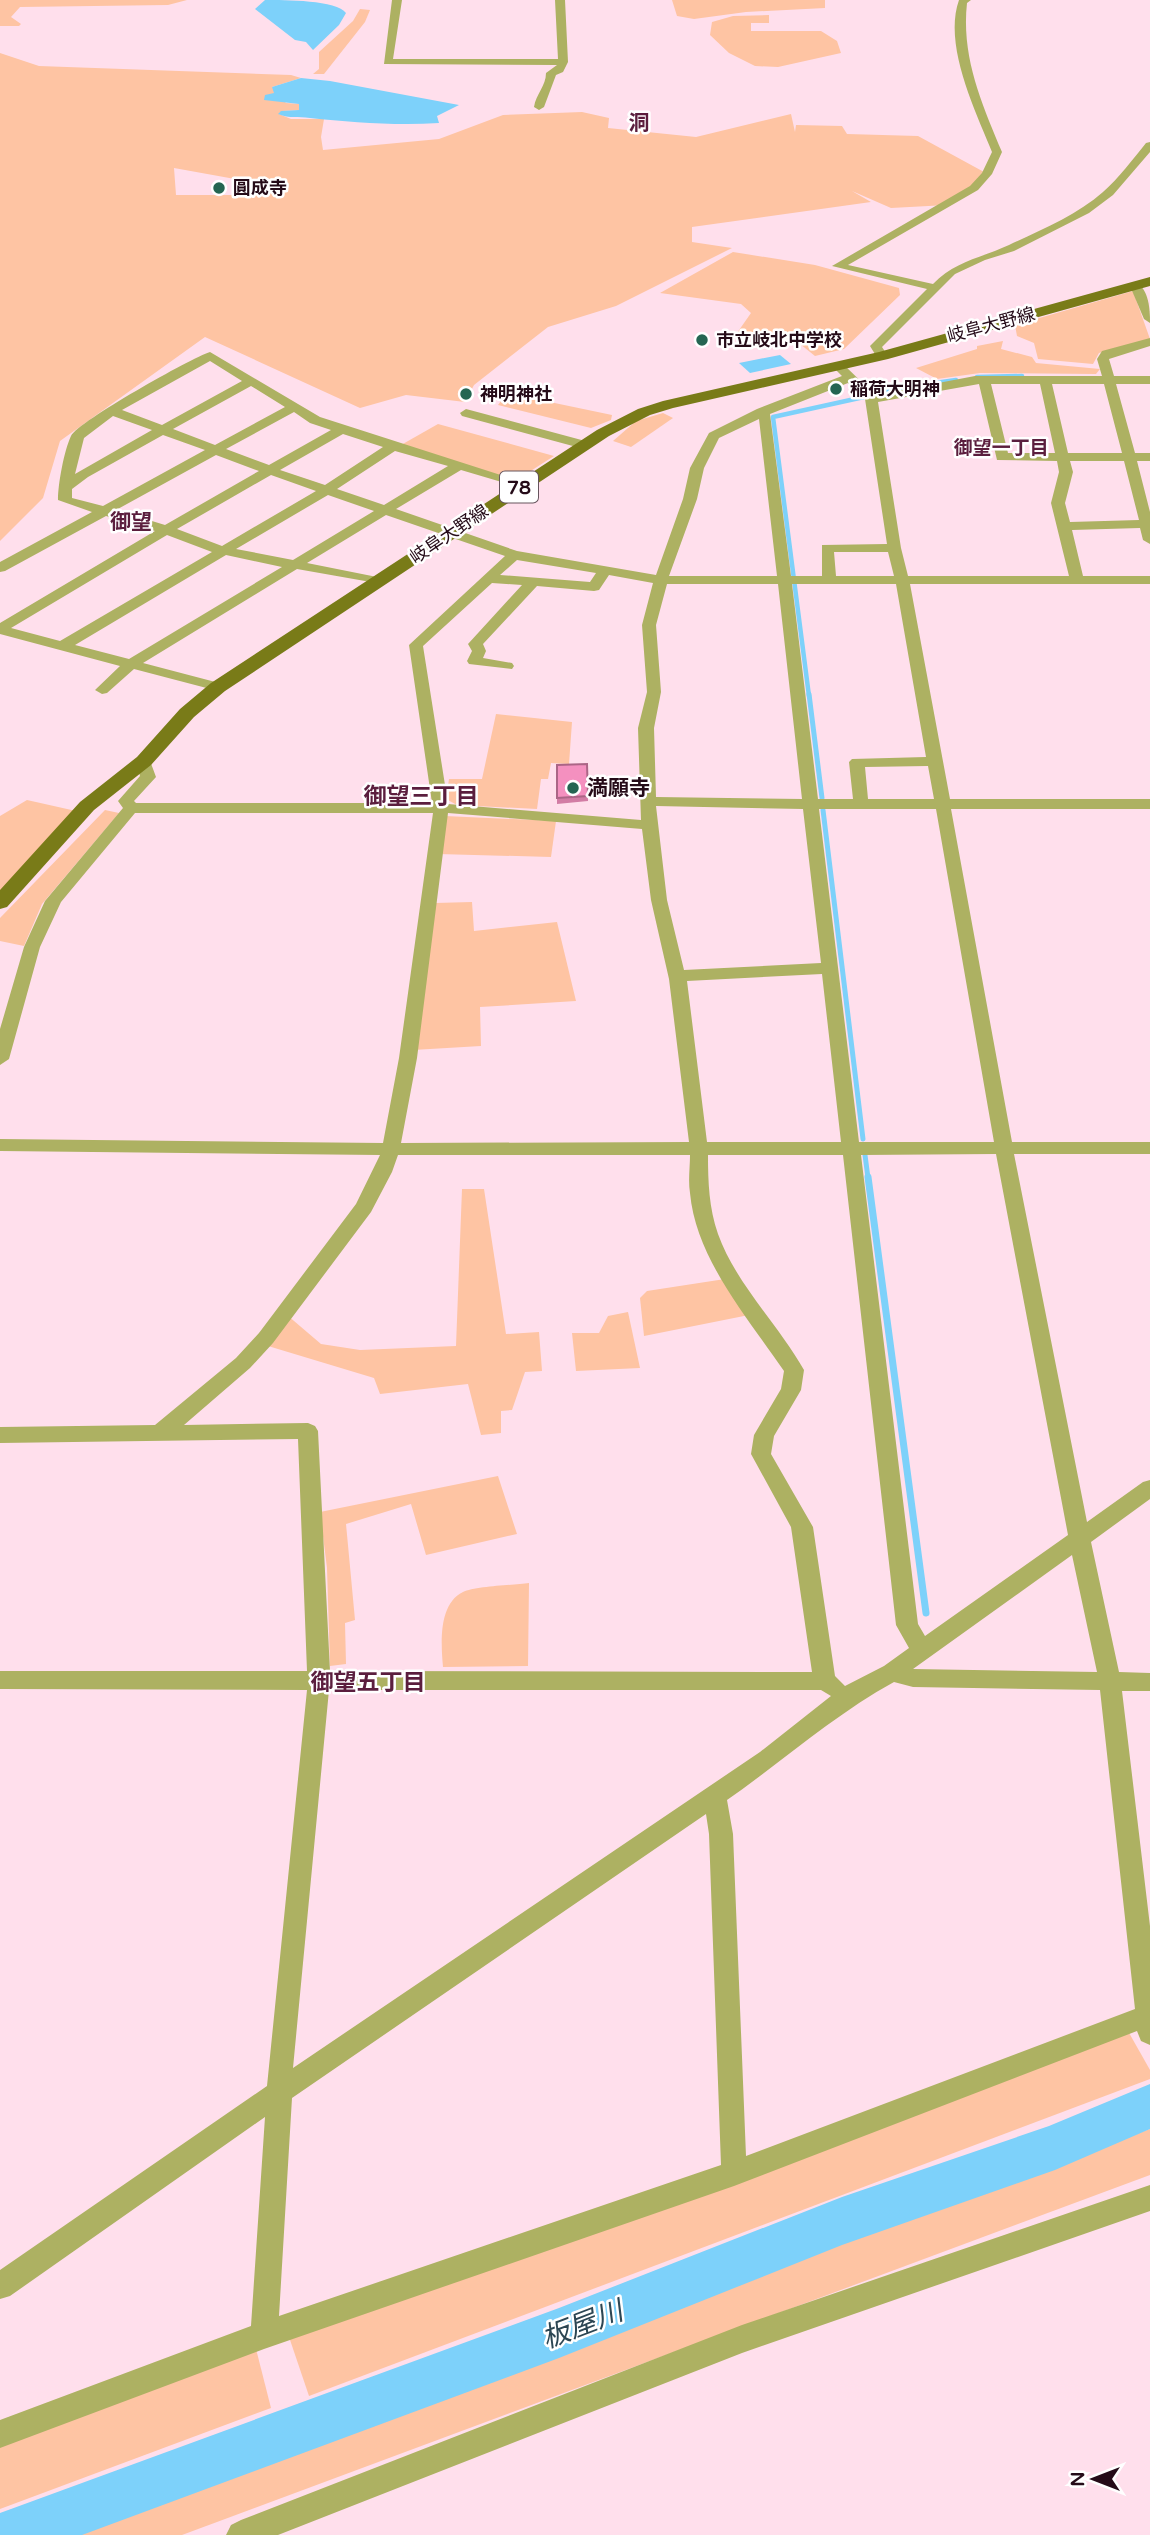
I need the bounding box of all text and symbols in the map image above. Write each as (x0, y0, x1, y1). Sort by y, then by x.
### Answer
district label: 洞 (629, 111, 650, 136)
place label: 圓成寺 (233, 177, 287, 199)
marker: 圓成寺 (211, 180, 227, 196)
street label: 岐阜大野線 (945, 303, 1037, 347)
place label: 市立岐北中学校 (716, 329, 842, 351)
marker: 市立岐北中学校 (694, 332, 710, 348)
place label: 稲荷大明神 (850, 378, 940, 400)
marker: 稲荷大明神 (828, 381, 844, 397)
place label: 神明神社 (480, 383, 552, 405)
marker: 神明神社 (458, 386, 474, 402)
district label: 御望一丁目 (953, 437, 1049, 459)
road number: 78 (500, 472, 538, 502)
street label: 岐阜大野線 (406, 500, 492, 568)
district label: 御望 (110, 510, 152, 535)
place label: 満願寺 (587, 776, 650, 801)
marker: 満願寺 (565, 780, 581, 796)
district label: 御望三丁目 (364, 783, 479, 811)
district label: 御望五丁目 (311, 1669, 426, 1697)
water label: 板屋川 (537, 2293, 630, 2356)
north arrow (1059, 2444, 1129, 2514)
text: N (1067, 2471, 1089, 2487)

